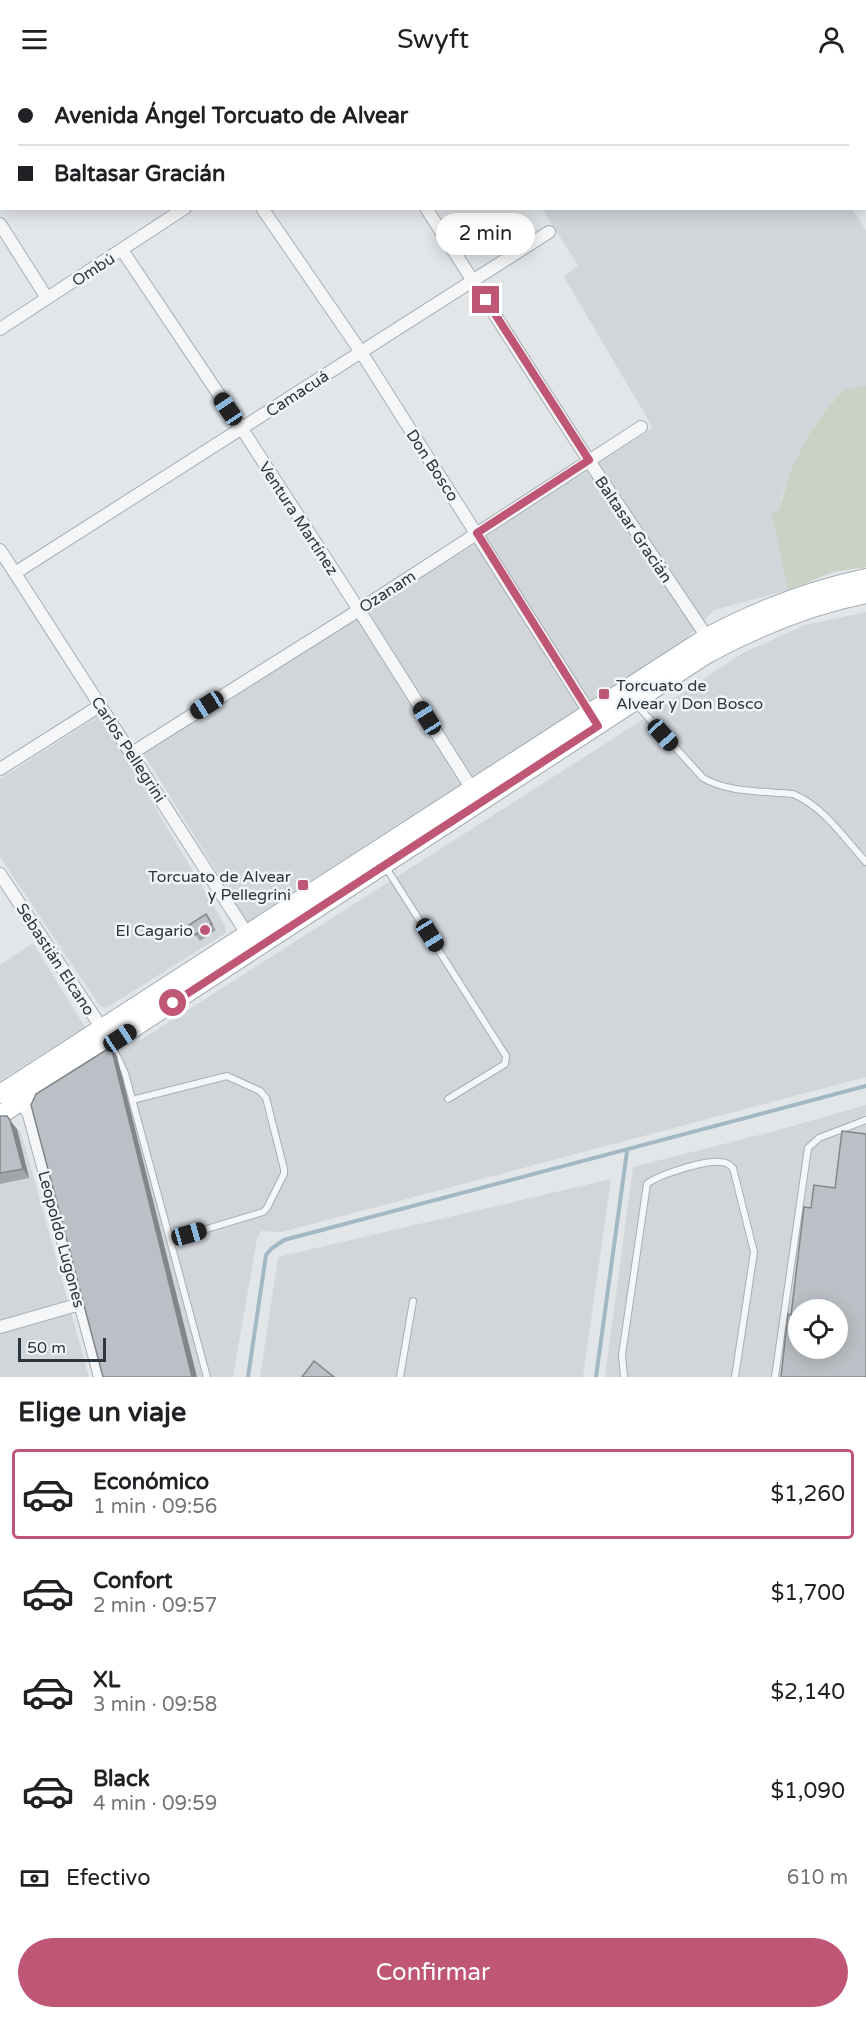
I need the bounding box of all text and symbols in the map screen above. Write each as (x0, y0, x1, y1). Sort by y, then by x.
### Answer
icon: menu (18, 23, 51, 56)
text: Swyft (397, 23, 469, 56)
icon: person (815, 23, 848, 56)
text: Avenida Ángel Torcuato de Alvear (54, 103, 408, 129)
text: Baltasar Gracián (54, 161, 225, 187)
callout: 2 min (436, 213, 536, 255)
text: 2 min (459, 222, 512, 246)
street label: Ombú (68, 249, 119, 291)
route end (472, 286, 499, 313)
street label: Camacuá (262, 366, 333, 422)
car (210, 389, 246, 429)
street label: Don Bosco (401, 426, 463, 505)
street label: Ventura Martínez (254, 458, 342, 579)
street label: Baltasar Gracián (590, 472, 676, 587)
street label: Ozanam (356, 566, 420, 617)
place label: Torcuato de Alvear y Don Bosco (616, 676, 763, 714)
marker: Torcuato de Alvear y Don Bosco (597, 687, 611, 701)
car (187, 688, 227, 722)
street label: Carlos Pellegrini (86, 693, 170, 806)
car (410, 698, 444, 738)
car (644, 716, 682, 754)
place label: Torcuato de Alvear y Pellegrini (148, 867, 292, 905)
marker: Torcuato de Alvear y Pellegrini (296, 878, 310, 892)
street label: Sebastián Elcano (11, 900, 99, 1019)
car (413, 915, 447, 955)
place label: El Cagario (116, 921, 193, 941)
marker: El Cagario (198, 923, 212, 937)
route start (159, 989, 186, 1016)
car (100, 1021, 140, 1055)
street label: Leopoldo Lugones (33, 1169, 89, 1310)
car (169, 1220, 209, 1248)
map controls (788, 1299, 848, 1359)
button: locate (788, 1299, 848, 1359)
scale bar (18, 1335, 106, 1362)
text: 50 m (27, 1338, 66, 1358)
text: Elige un viaje (18, 1396, 186, 1429)
icon: car (21, 1467, 75, 1521)
text: Económico (93, 1469, 209, 1495)
text: $1,260 (770, 1481, 845, 1507)
text: 1 min · 09:56 (93, 1495, 217, 1519)
icon: car (21, 1566, 75, 1620)
text: Confort (93, 1568, 172, 1594)
text: $1,700 (771, 1580, 845, 1606)
text: 2 min · 09:57 (93, 1594, 217, 1618)
icon: car (21, 1665, 75, 1719)
text: XL (93, 1667, 120, 1693)
text: $2,140 (770, 1679, 845, 1705)
text: 3 min · 09:58 (93, 1693, 217, 1717)
icon: car (21, 1764, 75, 1818)
text: Black (93, 1766, 150, 1792)
text: $1,090 (770, 1778, 845, 1804)
text: 4 min · 09:59 (93, 1792, 217, 1816)
icon: cash (18, 1862, 51, 1895)
text: Efectivo (66, 1865, 151, 1891)
text: 610 m (787, 1866, 848, 1890)
button: Confirmar (18, 1938, 848, 2007)

